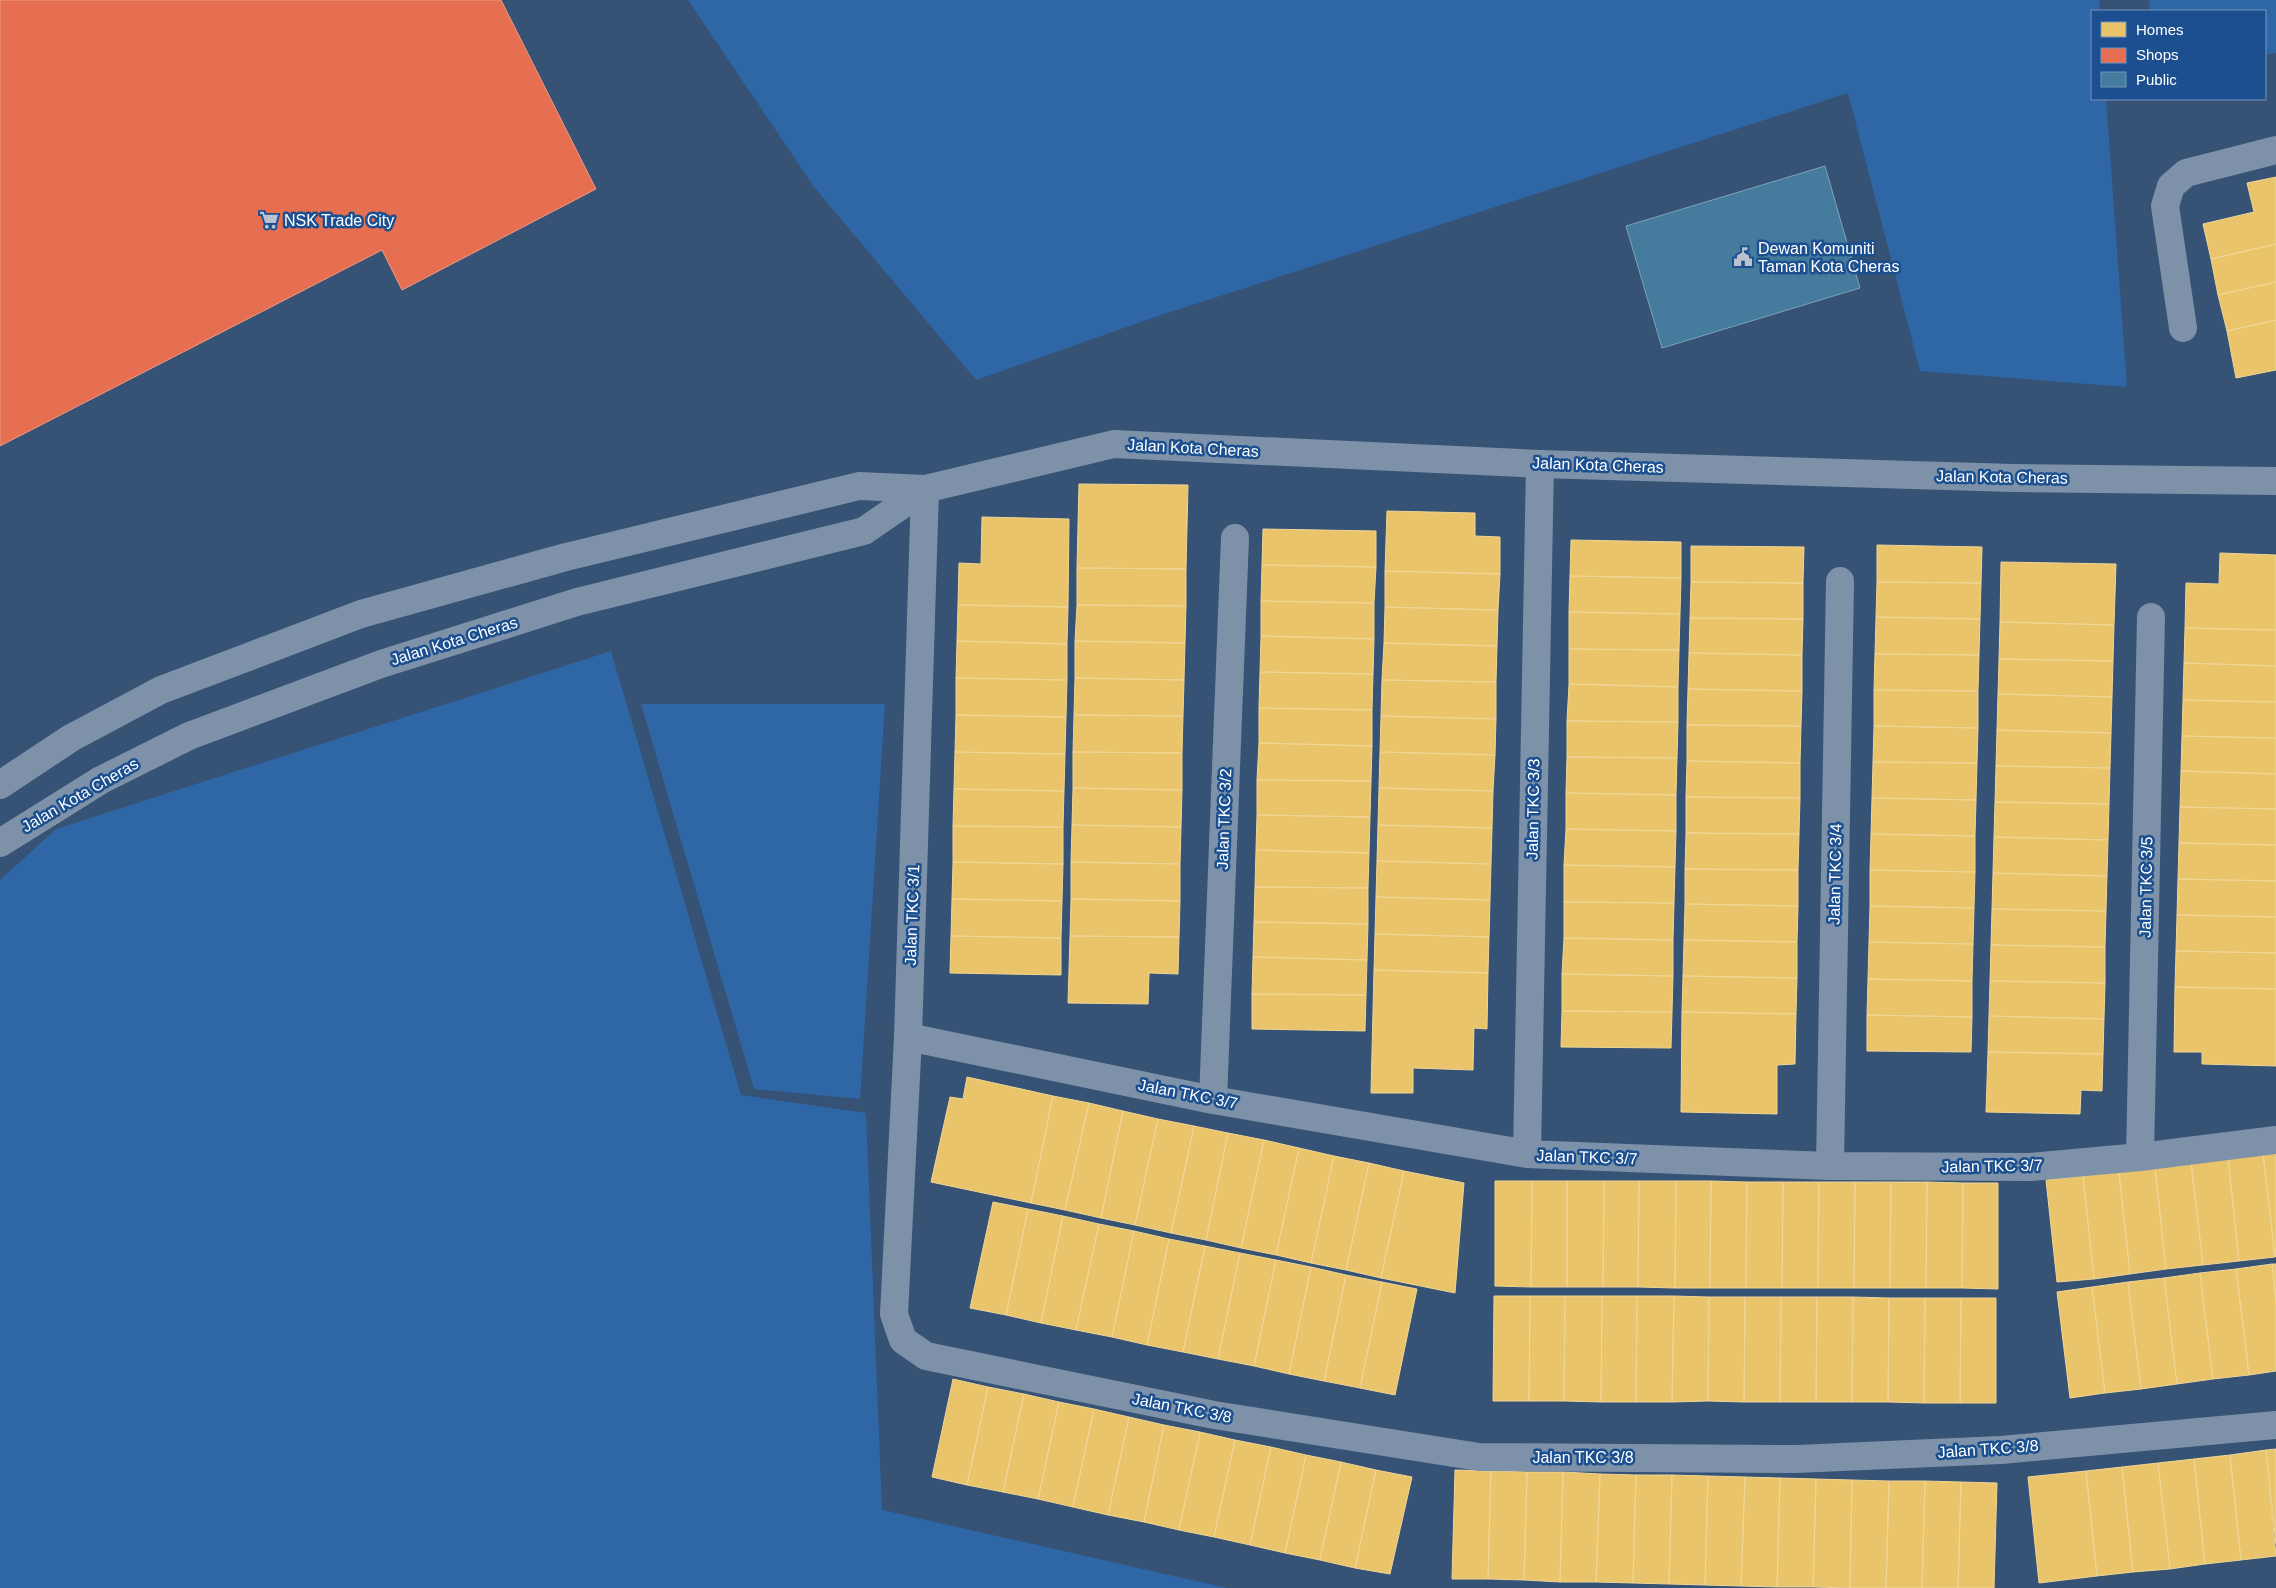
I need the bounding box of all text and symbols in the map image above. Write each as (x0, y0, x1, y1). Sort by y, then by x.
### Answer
legend (2091, 10, 2266, 100)
text: Homes (2136, 21, 2184, 38)
text: Shops (2136, 46, 2179, 63)
text: Public (2136, 71, 2177, 88)
supermarket icon: NSK Trade City (258, 209, 280, 231)
place label: NSK Trade City (284, 212, 394, 229)
place label: Dewan Komuniti Taman Kota Cheras (1758, 240, 1899, 275)
public building icon: Dewan Komuniti Taman Kota Cheras (1732, 246, 1754, 268)
street label: Jalan Kota Cheras (1127, 436, 1259, 460)
street label: Jalan Kota Cheras (1532, 454, 1664, 476)
street label: Jalan Kota Cheras (1936, 467, 2068, 487)
street label: Jalan Kota Cheras (389, 614, 519, 668)
street label: Jalan Kota Cheras (19, 755, 141, 835)
street label: Jalan TKC 3/3 (1524, 758, 1542, 860)
street label: Jalan TKC 3/2 (1214, 768, 1234, 870)
street label: Jalan TKC 3/4 (1826, 823, 1844, 925)
street label: Jalan TKC 3/5 (2137, 836, 2155, 938)
street label: Jalan TKC 3/1 (902, 864, 922, 966)
street label: Jalan TKC 3/7 (1137, 1076, 1239, 1112)
street label: Jalan TKC 3/7 (1536, 1147, 1638, 1167)
street label: Jalan TKC 3/7 (1941, 1157, 2043, 1175)
street label: Jalan TKC 3/8 (1131, 1390, 1233, 1426)
street label: Jalan TKC 3/8 (1937, 1437, 2039, 1461)
street label: Jalan TKC 3/8 (1532, 1449, 1634, 1466)

